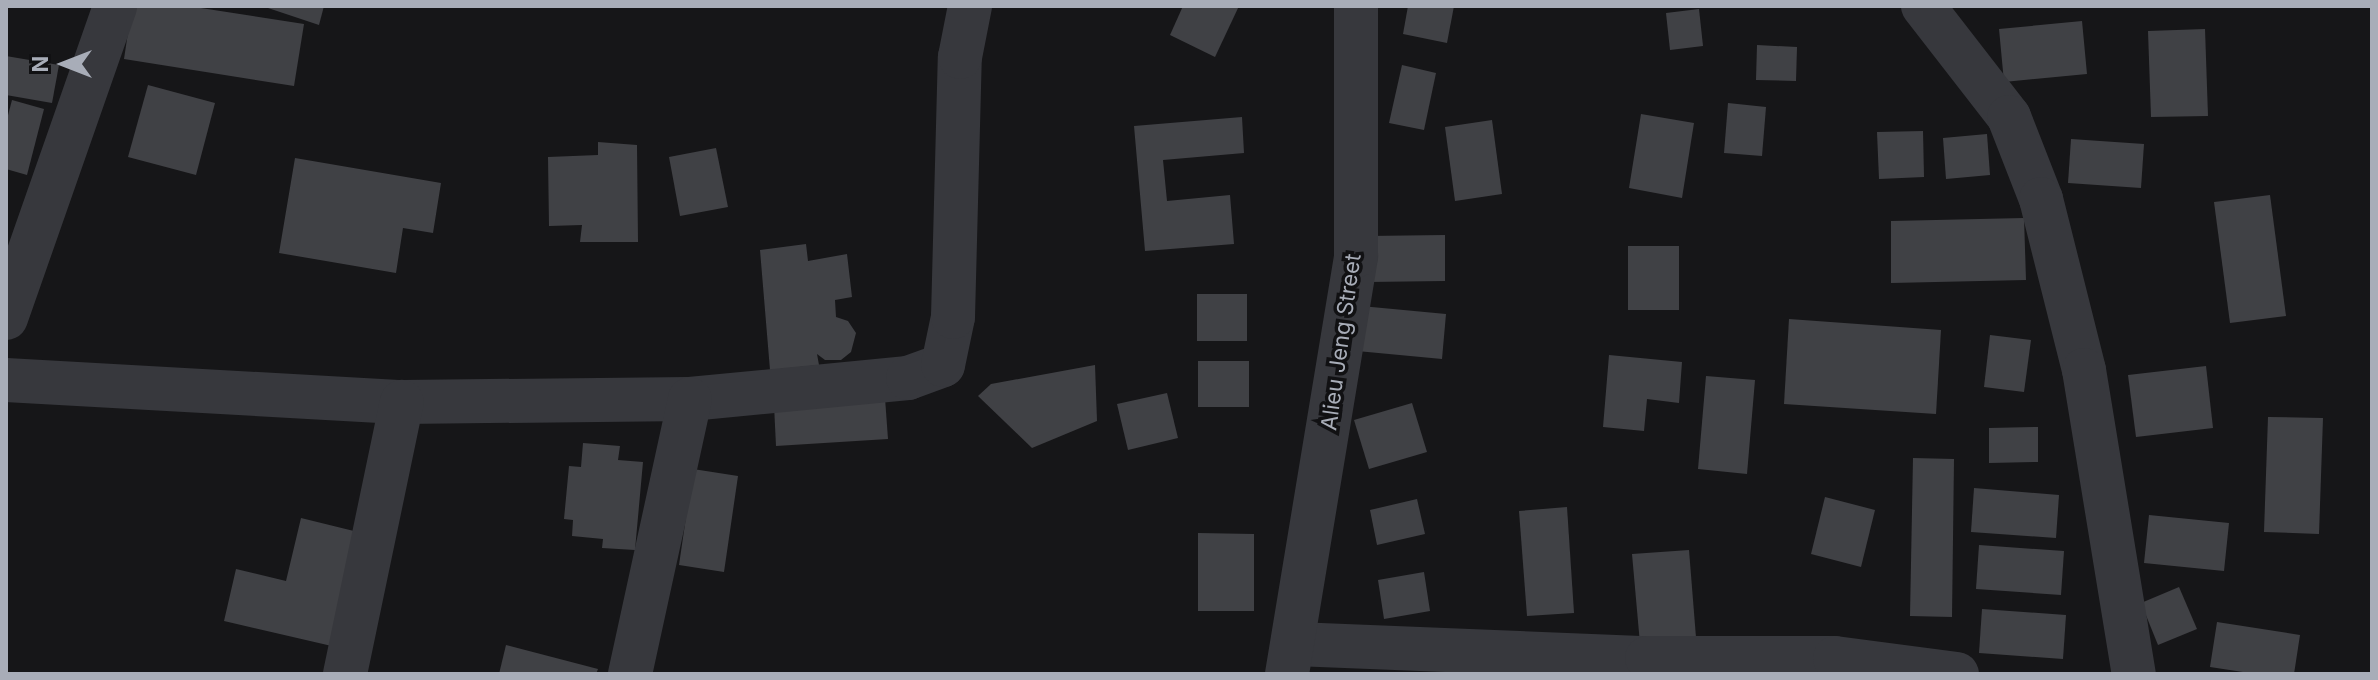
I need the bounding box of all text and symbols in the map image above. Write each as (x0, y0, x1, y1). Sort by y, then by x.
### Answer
north arrow (24, 24, 104, 104)
text: N (27, 56, 53, 72)
street label: Alieu Jeng Street (1316, 252, 1366, 432)

